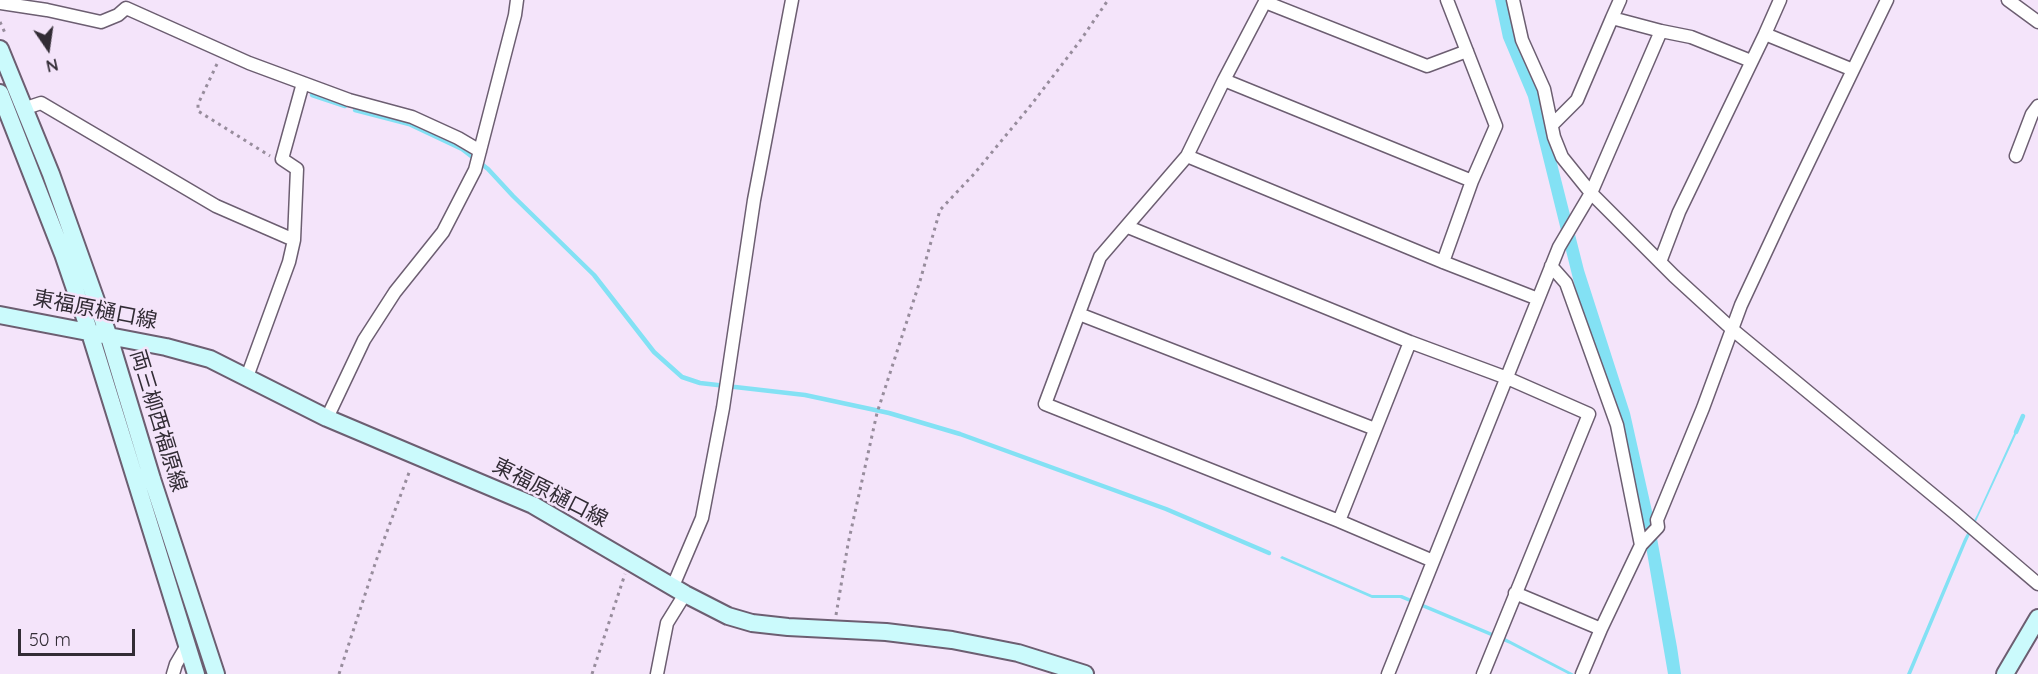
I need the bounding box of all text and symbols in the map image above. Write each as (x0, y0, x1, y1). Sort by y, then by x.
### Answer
north arrow (18, 18, 78, 78)
text: N (44, 54, 60, 77)
street label: 東福原樋口線 (31, 286, 159, 334)
street label: 両三柳西福原線 (124, 347, 192, 495)
street label: 東福原樋口線 (488, 453, 612, 533)
scale bar (21, 617, 138, 655)
text: 50 m (29, 628, 71, 651)

